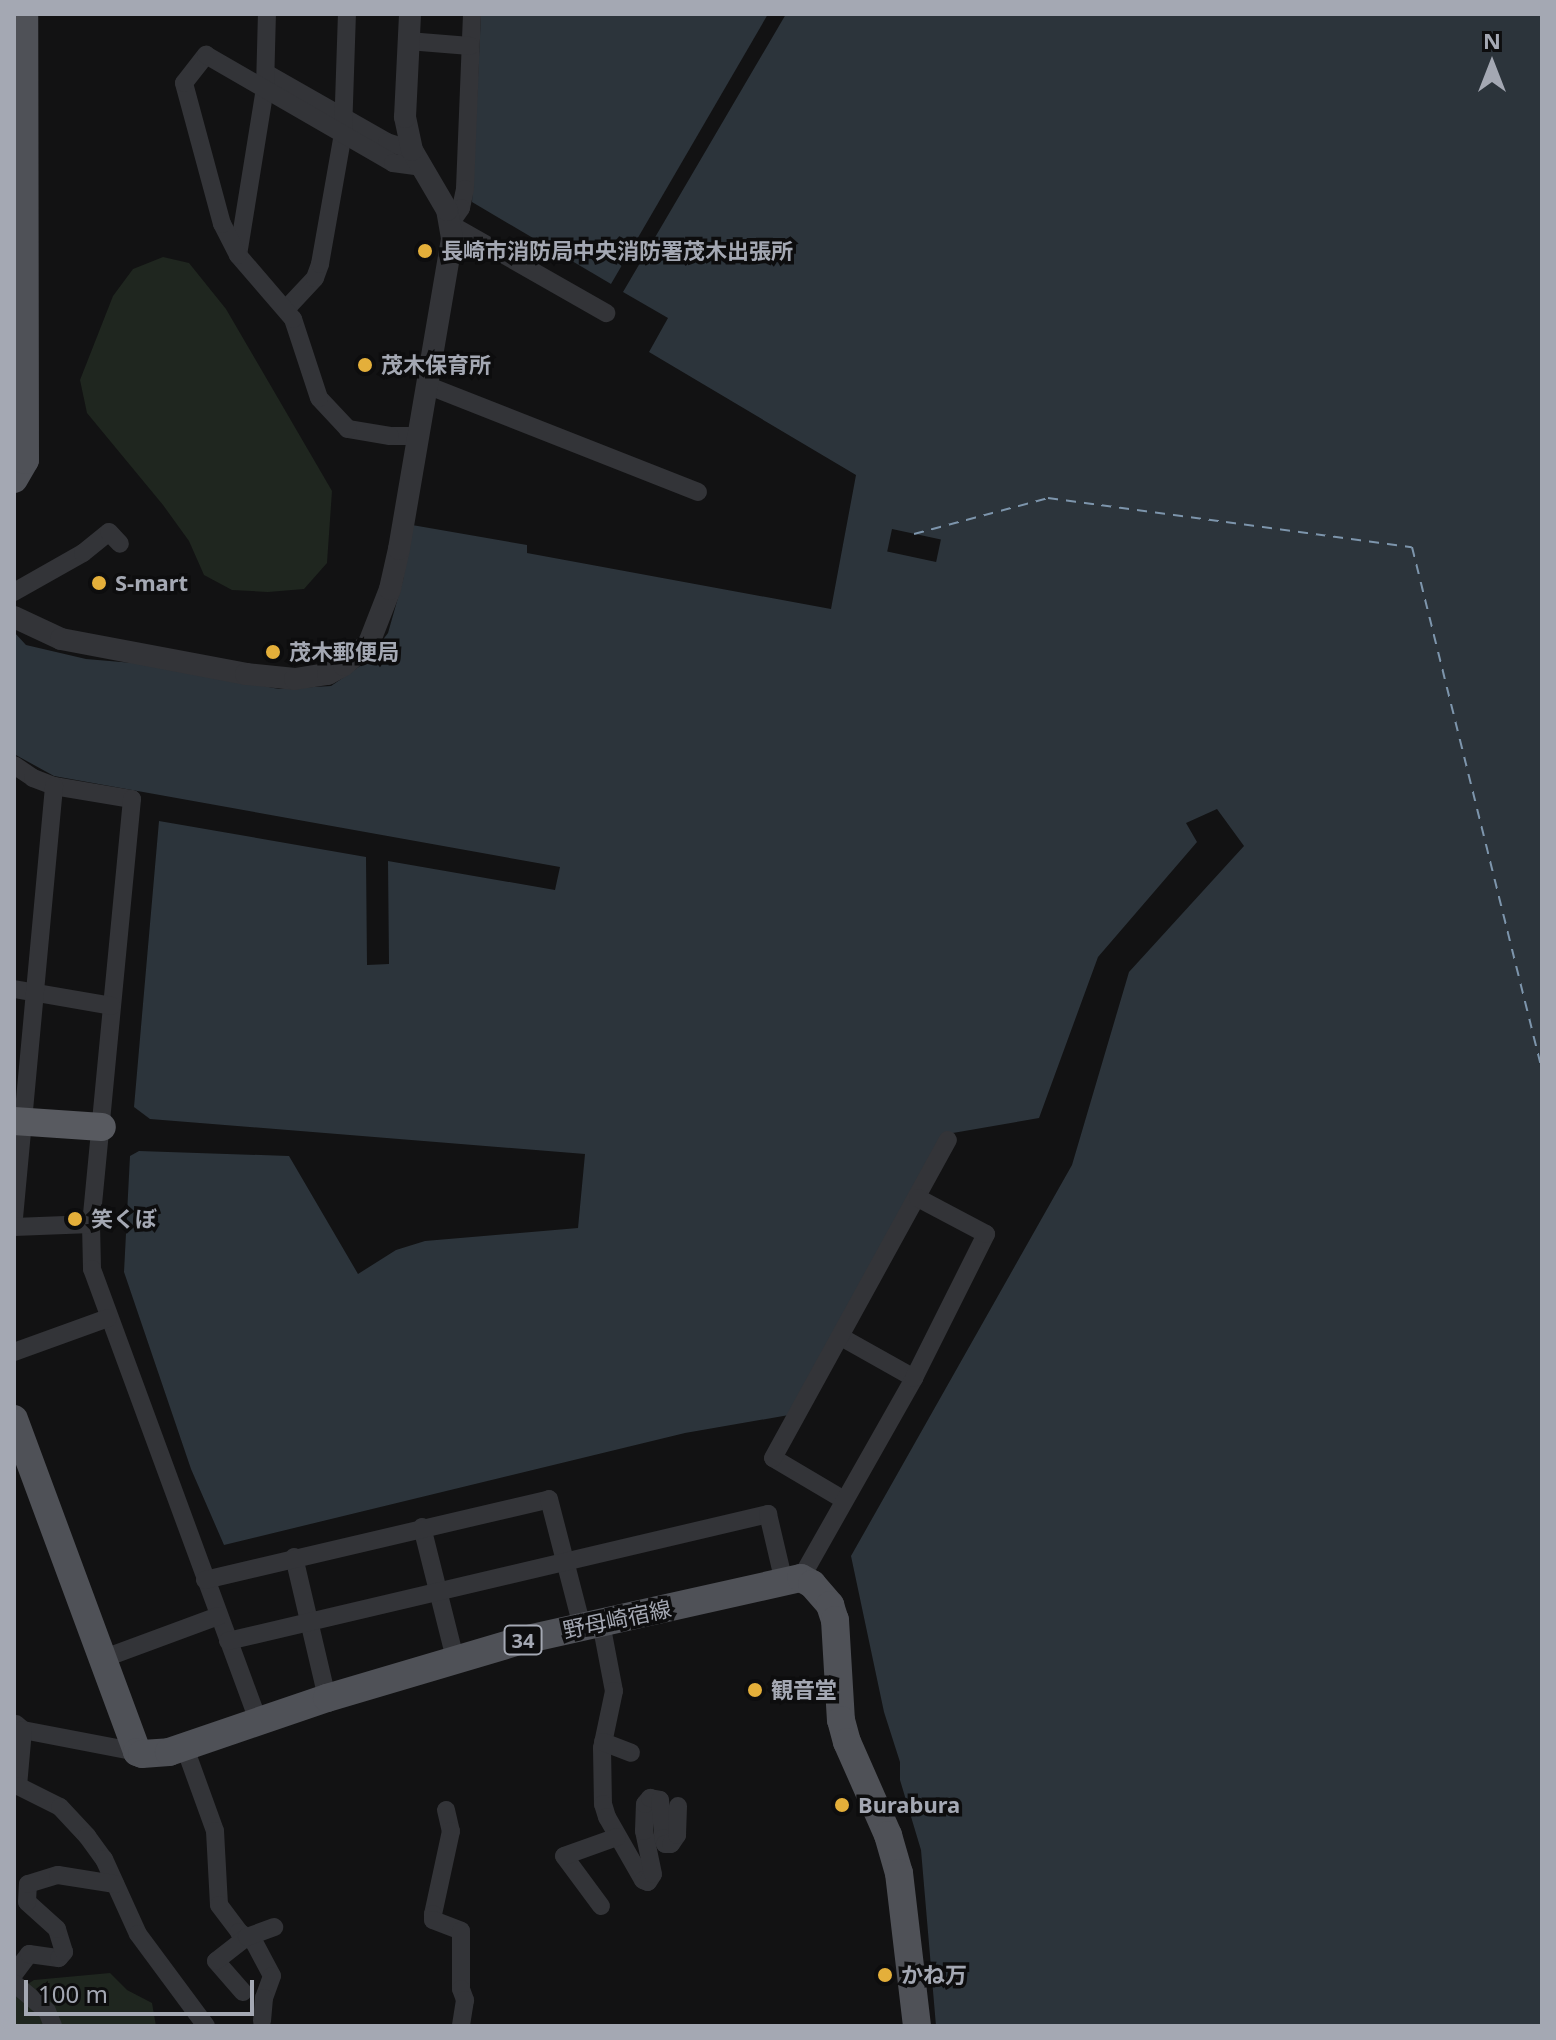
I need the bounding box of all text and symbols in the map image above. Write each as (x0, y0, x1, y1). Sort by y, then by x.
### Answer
north arrow (1452, 24, 1532, 104)
text: N (1483, 25, 1501, 55)
place label: 長崎市消防局中央消防署茂木出張所 (441, 238, 793, 264)
marker: 長崎市消防局中央消防署茂木出張所 (416, 242, 434, 260)
place label: 茂木保育所 (381, 352, 491, 378)
marker: 茂木保育所 (356, 356, 374, 374)
place label: S-mart (115, 570, 188, 596)
marker: S-mart (90, 574, 108, 592)
place label: 茂木郵便局 (289, 639, 399, 665)
marker: 茂木郵便局 (264, 643, 282, 661)
place label: 笑くぼ (91, 1206, 157, 1232)
marker: 笑くぼ (66, 1210, 84, 1228)
street label: 野母崎宿線 (560, 1595, 674, 1643)
road number: 34 (503, 1624, 543, 1656)
place label: 観音堂 (771, 1677, 837, 1703)
marker: 観音堂 (746, 1681, 764, 1699)
place label: Burabura (858, 1792, 960, 1818)
marker: Burabura (833, 1796, 851, 1814)
place label: かね万 (901, 1962, 967, 1988)
scale bar (28, 1964, 258, 2014)
marker: かね万 (876, 1966, 894, 1984)
text: 100 m (38, 1977, 108, 2010)

